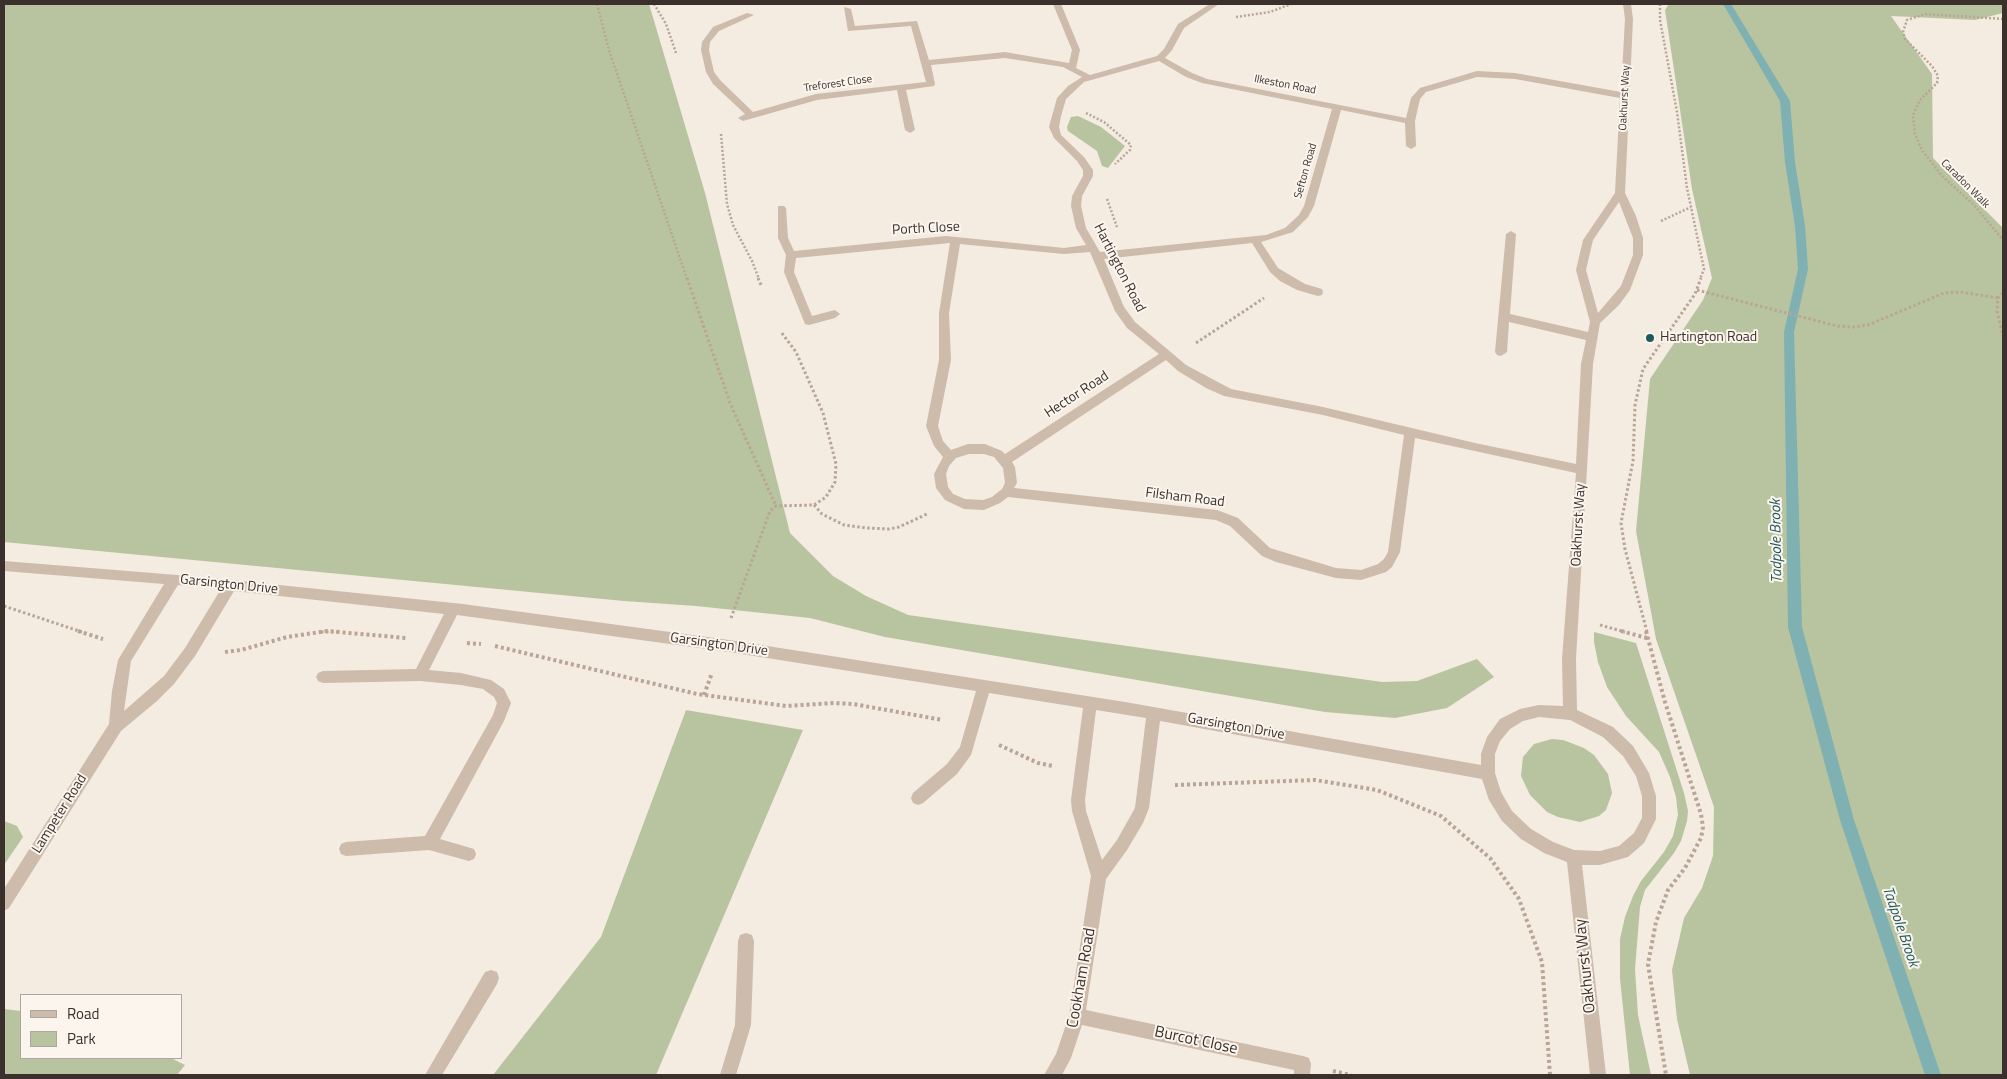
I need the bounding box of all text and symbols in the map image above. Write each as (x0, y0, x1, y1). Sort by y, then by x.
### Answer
street label: Oakhurst Way (1617, 65, 1633, 131)
street label: Treforest Close (803, 73, 873, 95)
street label: Ilkeston Road (1253, 73, 1317, 97)
street label: Sefton Road (1292, 142, 1320, 200)
street label: Caradon Walk (1938, 157, 1992, 211)
street label: Porth Close (892, 219, 960, 239)
street label: Hartington Road (1089, 221, 1149, 315)
place label: Hartington Road (1660, 330, 1757, 346)
marker: Hartington Road (1644, 332, 1656, 344)
street label: Hector Road (1042, 368, 1112, 422)
street label: Oakhurst Way (1568, 483, 1590, 567)
street label: Filsham Road (1144, 485, 1226, 511)
water label: Tadpole Brook (1767, 499, 1787, 583)
street label: Garsington Drive (179, 572, 279, 598)
street label: Garsington Drive (669, 630, 769, 660)
street label: Garsington Drive (1186, 710, 1286, 744)
street label: Lampeter Road (29, 771, 91, 857)
water label: Tadpole Brook (1878, 884, 1922, 970)
street label: Oakhurst Way (1571, 918, 1601, 1014)
street label: Cookham Road (1064, 926, 1100, 1030)
legend (20, 994, 182, 1059)
text: Road (67, 1002, 99, 1025)
street label: Burcot Close (1153, 1023, 1239, 1059)
text: Park (67, 1027, 96, 1050)

